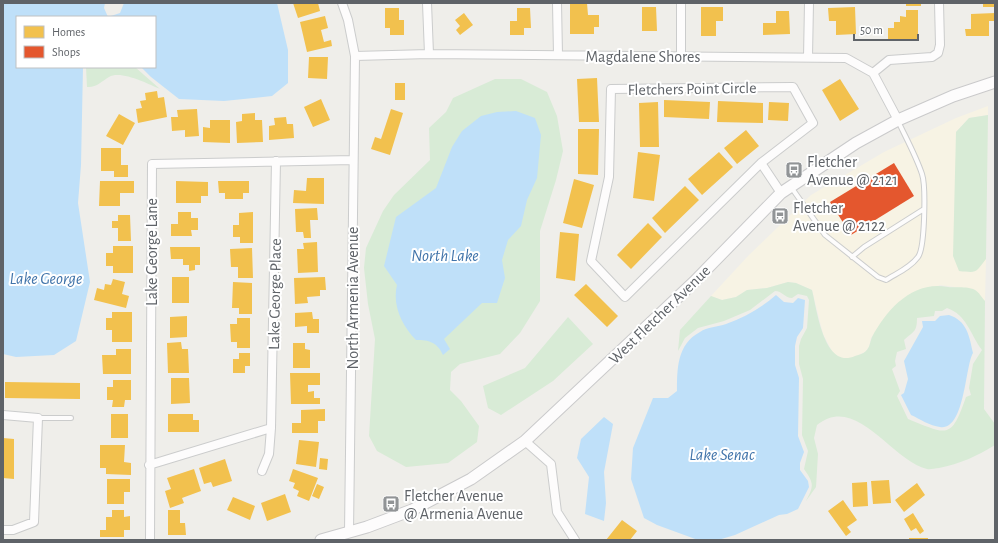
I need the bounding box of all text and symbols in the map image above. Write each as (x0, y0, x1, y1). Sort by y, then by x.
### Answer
legend (16, 16, 156, 68)
scale bar (854, 16, 918, 42)
text: 50 m (860, 24, 883, 36)
text: Homes (52, 26, 85, 38)
text: Shops (52, 46, 80, 58)
street label: Magdalene Shores (586, 49, 700, 65)
street label: Fletchers Point Circle (627, 80, 757, 98)
place label: Fletcher Avenue @ 2121 (807, 154, 898, 188)
bus stop icon: Fletcher Avenue @ 2121 (784, 160, 804, 180)
street label: Lake George Lane (144, 198, 160, 306)
place label: Fletcher Avenue @ 2122 (793, 200, 885, 234)
bus stop icon: Fletcher Avenue @ 2122 (770, 206, 790, 226)
street label: North Armenia Avenue (345, 227, 361, 369)
street label: Lake George Place (266, 238, 284, 350)
water label: North Lake (411, 247, 479, 264)
street label: West Fletcher Avenue (606, 262, 713, 367)
water label: Lake George (10, 270, 82, 287)
water label: Lake Senac (689, 446, 755, 463)
place label: Fletcher Avenue @ Armenia Avenue (404, 488, 523, 522)
bus stop icon: Fletcher Avenue @ Armenia Avenue (381, 494, 401, 514)

